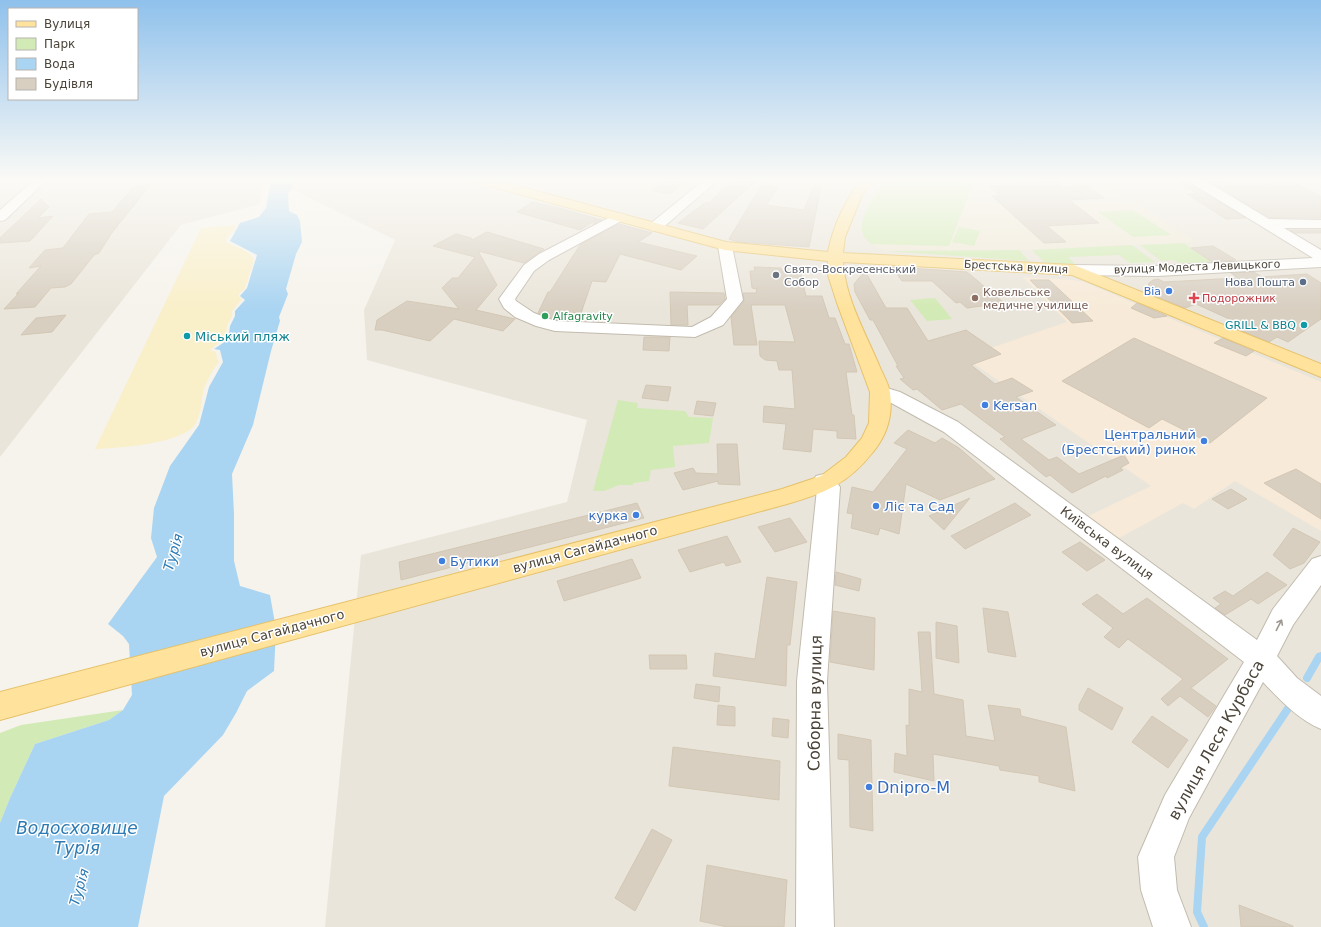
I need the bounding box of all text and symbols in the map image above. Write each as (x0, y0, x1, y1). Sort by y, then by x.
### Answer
legend (8, 8, 138, 100)
text: Вулиця (44, 17, 90, 31)
text: Парк (44, 37, 75, 51)
text: Вода (44, 57, 75, 71)
text: Будівля (44, 77, 93, 91)
street label: Брестська вулиця (964, 258, 1068, 276)
street label: вулиця Модеста Левицького (1114, 258, 1281, 276)
place label: Свято-Воскресенський Собор (784, 263, 916, 289)
marker: Свято-Воскресенський Собор (771, 270, 781, 280)
place label: Нова Пошта (1225, 276, 1295, 289)
marker: Нова Пошта (1298, 277, 1308, 287)
place label: Віа (1144, 285, 1161, 298)
place label: Ковельське медичне училище (983, 286, 1088, 312)
marker: Віа (1164, 286, 1174, 296)
place label: Подорожник (1202, 292, 1276, 305)
marker: Ковельське медичне училище (970, 293, 980, 303)
marker: Подорожник (1189, 293, 1199, 303)
place label: Alfagravity (553, 310, 613, 323)
marker: Alfagravity (540, 311, 550, 321)
place label: GRILL & BBQ (1225, 319, 1296, 332)
marker: GRILL & BBQ (1299, 320, 1309, 330)
place label: Міський пляж (195, 329, 290, 344)
marker: Міський пляж (182, 331, 192, 341)
place label: Kersan (993, 398, 1037, 413)
marker: Kersan (980, 400, 990, 410)
place label: Центральний (Брестський) ринок (1061, 427, 1196, 457)
marker: Центральний (Брестський) ринок (1199, 436, 1209, 446)
place label: Ліс та Сад (884, 499, 954, 514)
marker: Ліс та Сад (871, 501, 881, 511)
street label: Київська вулиця (1058, 503, 1156, 583)
place label: курка (588, 508, 628, 523)
marker: курка (631, 510, 641, 520)
street label: вулиця Сагайдачного (511, 522, 659, 576)
water label: Турія (160, 532, 186, 572)
place label: Бутики (450, 554, 499, 569)
marker: Бутики (437, 556, 447, 566)
street label: вулиця Сагайдачного (198, 606, 346, 660)
one-way arrow (1275, 619, 1283, 631)
street label: Соборна вулиця (804, 635, 826, 771)
street label: вулиця Леся Курбаса (1164, 657, 1268, 823)
place label: Dnipro-M (877, 778, 950, 797)
marker: Dnipro-M (864, 782, 874, 792)
water label: Водосховище Турія (16, 818, 138, 858)
water label: Турія (66, 867, 92, 907)

